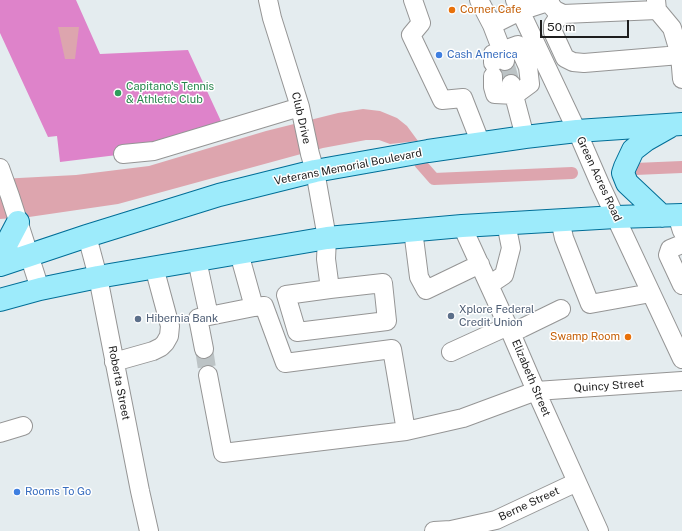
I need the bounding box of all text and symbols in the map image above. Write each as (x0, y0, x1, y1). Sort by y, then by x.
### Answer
place label: Corner Cafe (460, 3, 522, 17)
marker: Corner Cafe (447, 5, 457, 15)
scale bar (542, 12, 631, 38)
text: 50 m (547, 20, 575, 34)
place label: Cash America (447, 48, 518, 62)
marker: Cash America (434, 50, 444, 60)
place label: Capitano's Tennis & Athletic Club (126, 80, 214, 106)
marker: Capitano's Tennis & Athletic Club (113, 88, 123, 98)
street label: Club Drive (289, 91, 313, 145)
street label: Green Acres Road (574, 135, 624, 223)
street label: Veterans Memorial Boulevard (273, 146, 423, 188)
place label: Xplore Federal Credit Union (459, 303, 534, 329)
marker: Xplore Federal Credit Union (446, 311, 456, 321)
place label: Hibernia Bank (146, 312, 218, 326)
marker: Hibernia Bank (133, 314, 143, 324)
place label: Swamp Room (550, 330, 620, 344)
marker: Swamp Room (623, 332, 633, 342)
street label: Elizabeth Street (509, 338, 553, 418)
street label: Roberta Street (105, 345, 133, 421)
street label: Quincy Street (573, 377, 645, 395)
street label: Berne Street (497, 484, 561, 524)
place label: Rooms To Go (25, 485, 91, 499)
marker: Rooms To Go (12, 487, 22, 497)

